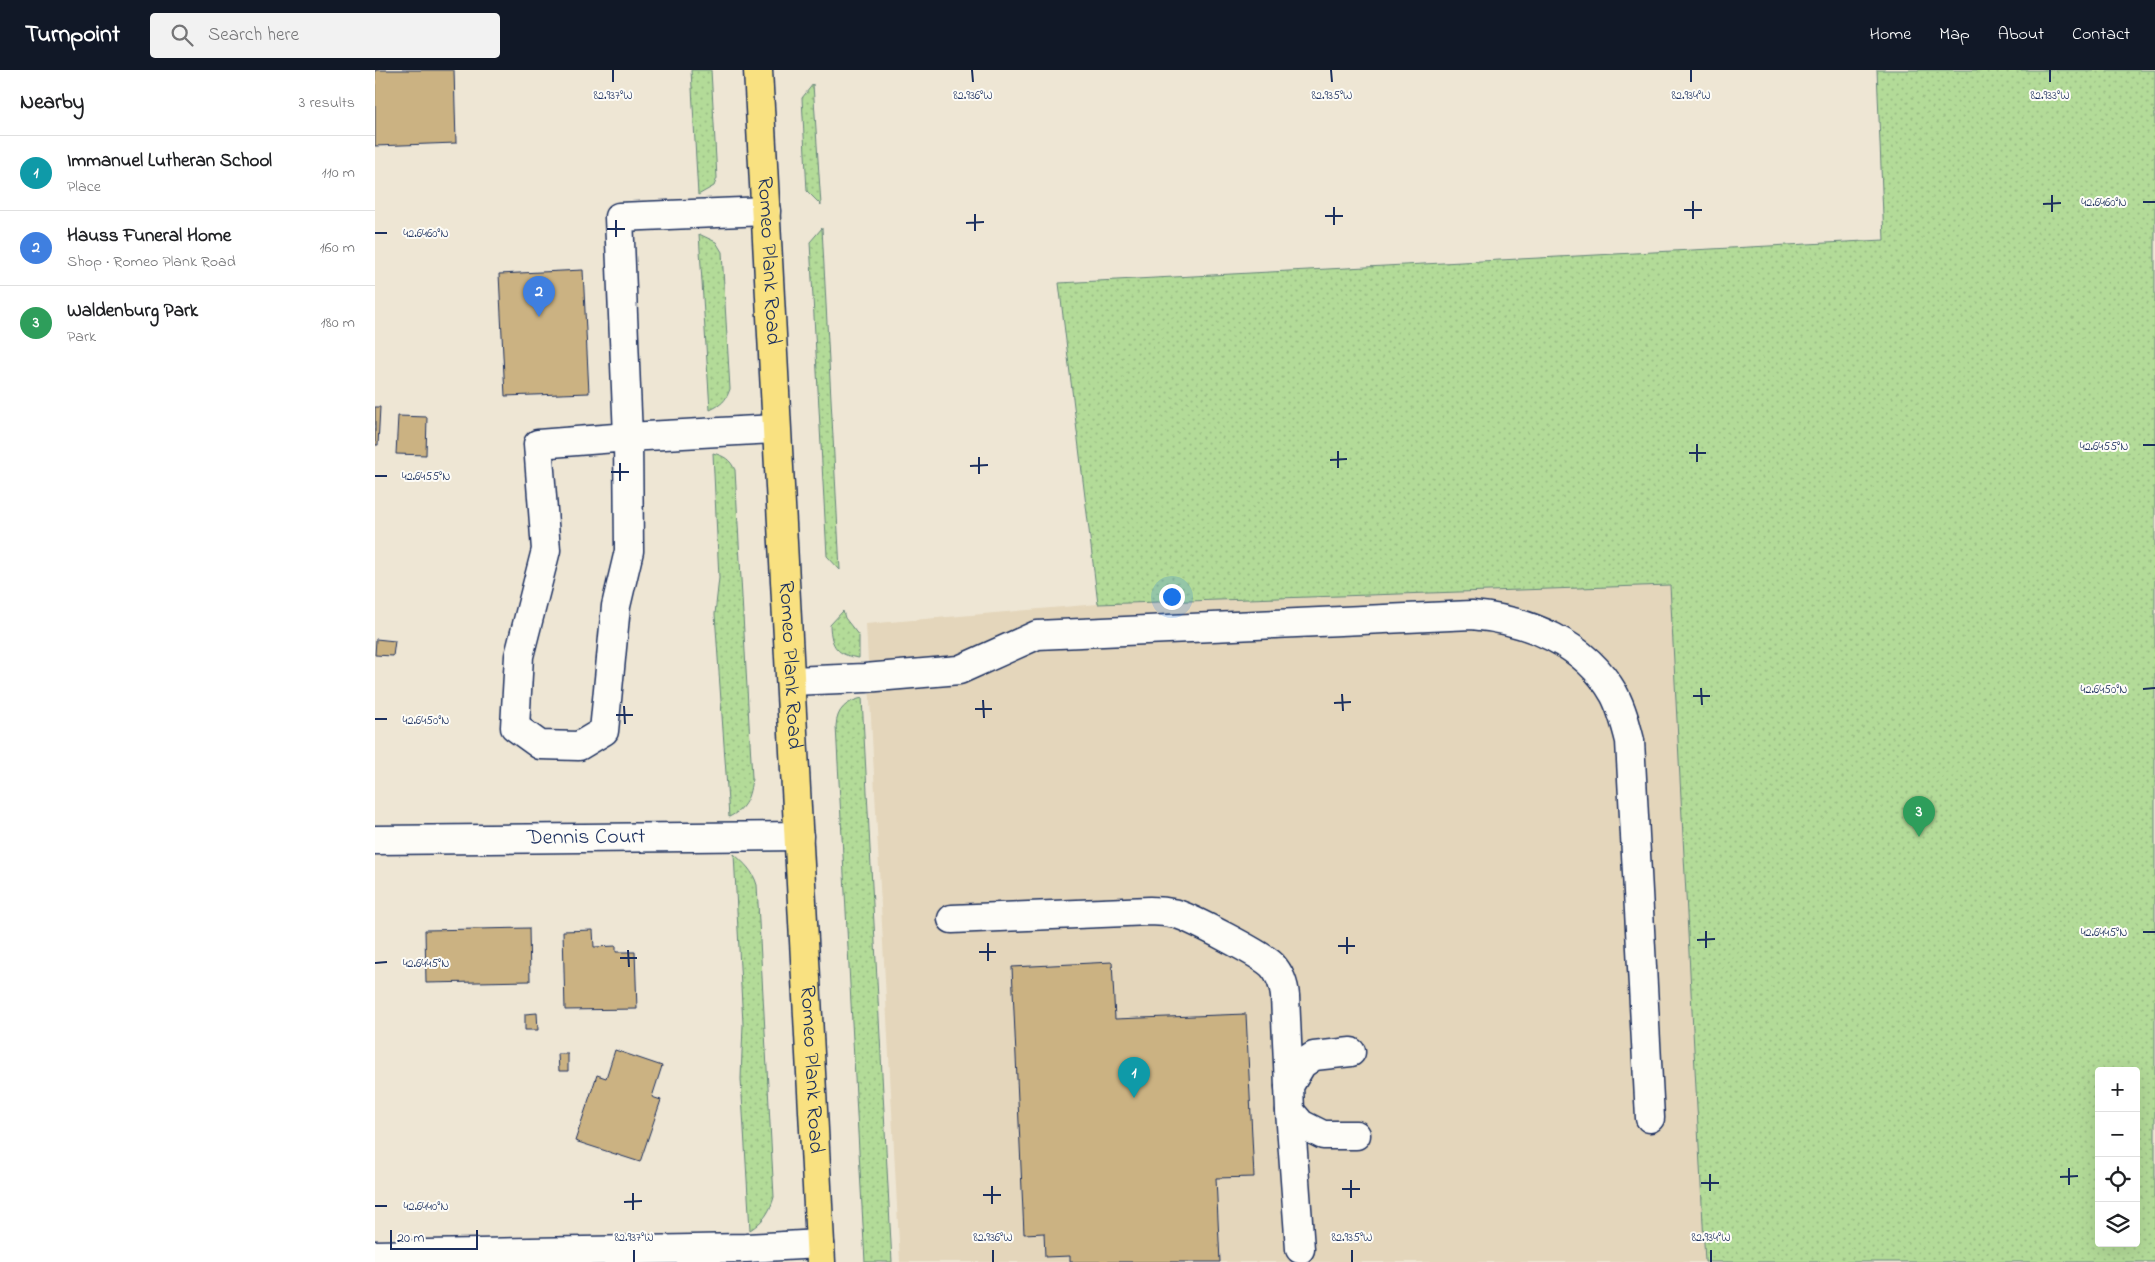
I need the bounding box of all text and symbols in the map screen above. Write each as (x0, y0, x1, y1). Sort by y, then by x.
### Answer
search box (150, 13, 500, 58)
text: Turnpoint (25, 18, 120, 53)
icon: search (168, 21, 196, 49)
text: Search here (208, 22, 299, 49)
text: Home (1870, 22, 1911, 48)
text: Map (1939, 22, 1970, 48)
text: About (1998, 22, 2044, 48)
text: Contact (2072, 22, 2130, 48)
text: 82.937°W (594, 87, 632, 105)
text: 82.936°W (953, 87, 993, 105)
text: 82.935°W (1312, 87, 1352, 105)
text: 82.934°W (1672, 87, 1710, 105)
text: 82.933°W (2031, 87, 2069, 105)
text: Nearby (20, 88, 84, 118)
text: 3 results (299, 91, 355, 115)
text: Immanuel Lutheran School (67, 148, 272, 175)
text: 1 (33, 161, 39, 185)
text: 110 m (321, 161, 355, 185)
text: Place (67, 175, 101, 199)
street label: Romeo Plank Road (748, 176, 789, 346)
text: 42.6460°N (2081, 194, 2127, 212)
text: Hauss Funeral Home (67, 223, 231, 250)
text: 42.6460°N (403, 225, 449, 243)
text: 2 (32, 236, 40, 260)
text: 160 m (320, 236, 355, 260)
text: Shop · Romeo Plank Road (67, 250, 236, 274)
pin: 2 (523, 276, 555, 317)
text: Waldenburg Park (67, 298, 198, 325)
text: 3 (33, 311, 39, 335)
text: 180 m (321, 311, 355, 335)
text: Park (67, 325, 96, 349)
text: 42.6455°N (2080, 438, 2128, 456)
text: 42.6455°N (402, 468, 450, 486)
street label: Romeo Plank Road (769, 580, 810, 750)
your location (1159, 584, 1185, 610)
text: 42.6450°N (2081, 681, 2127, 699)
text: 42.6450°N (403, 712, 449, 730)
pin: 3 (1903, 796, 1935, 837)
street label: Dennis Court (525, 821, 646, 855)
text: 42.6445°N (2081, 924, 2127, 942)
text: 42.6445°N (403, 955, 449, 973)
street label: Romeo Plank Road (790, 985, 831, 1155)
pin: 1 (1118, 1057, 1150, 1098)
map controls (2095, 1067, 2140, 1247)
button: + (2095, 1067, 2140, 1112)
button: − (2095, 1112, 2140, 1157)
button: locate (2095, 1157, 2140, 1202)
text: 42.6440°N (403, 1198, 449, 1216)
button: layers (2095, 1202, 2140, 1247)
scale bar (390, 1227, 477, 1250)
text: 20 m (397, 1228, 424, 1249)
text: 82.937°W (615, 1229, 653, 1247)
text: 82.936°W (973, 1229, 1013, 1247)
text: 82.935°W (1332, 1229, 1372, 1247)
text: 82.934°W (1692, 1229, 1730, 1247)

